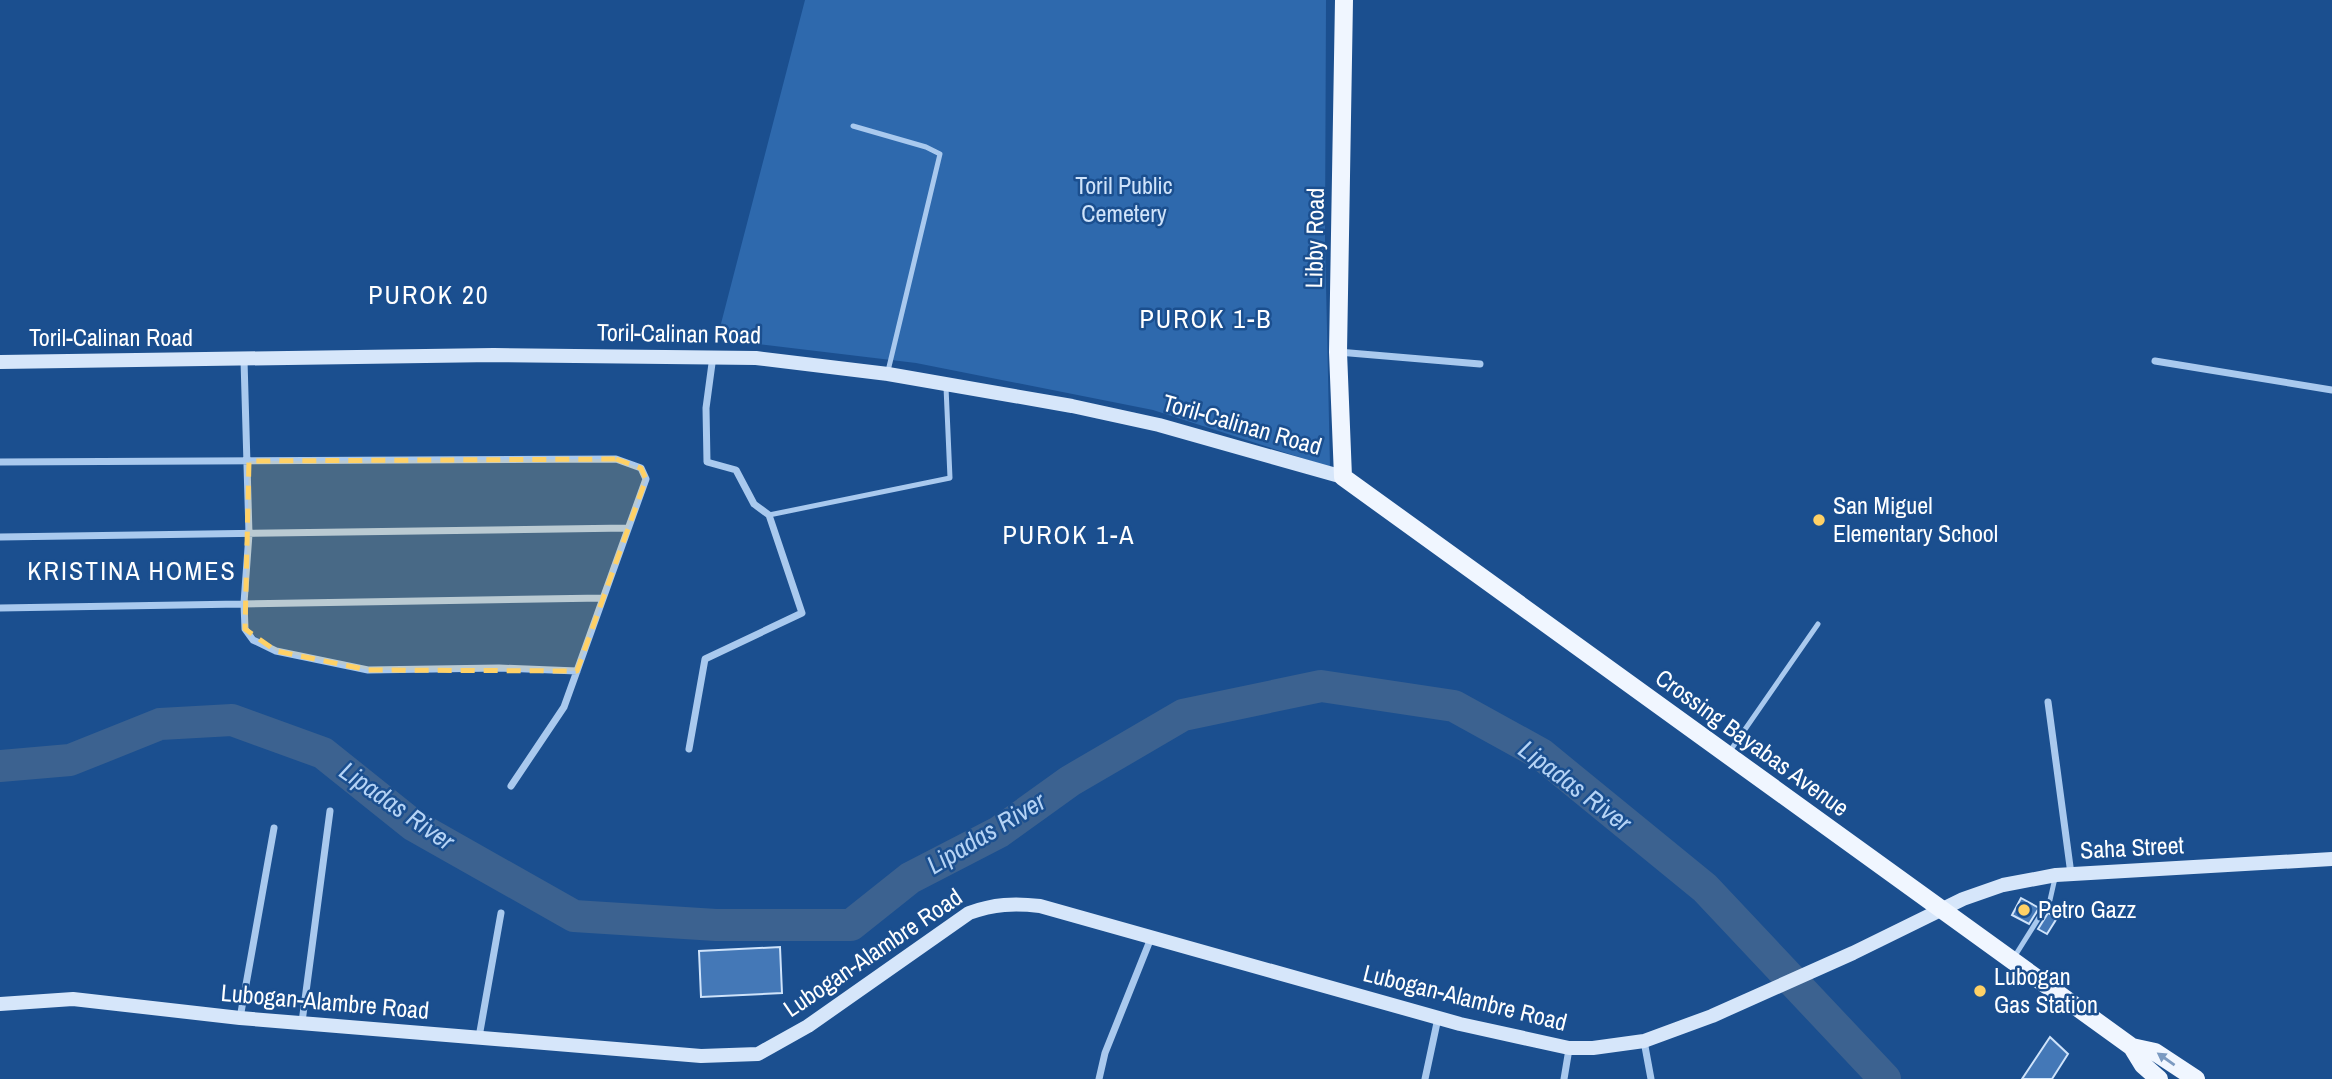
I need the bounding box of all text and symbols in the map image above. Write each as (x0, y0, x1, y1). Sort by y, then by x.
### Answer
park label: Toril Public Cemetery (1075, 169, 1173, 229)
street label: Libby Road (1297, 187, 1331, 289)
district label: PUROK 20 (368, 277, 490, 312)
district label: PUROK 1-B (1140, 301, 1272, 336)
street label: Toril-Calinan Road (597, 316, 761, 350)
street label: Toril-Calinan Road (29, 321, 193, 353)
street label: Toril-Calinan Road (1159, 386, 1326, 462)
place label: San Miguel Elementary School (1833, 489, 1998, 549)
marker: San Miguel Elementary School (1811, 512, 1827, 528)
district label: PUROK 1-A (1003, 517, 1135, 552)
district label: KRISTINA HOMES (27, 553, 237, 588)
street label: Crossing Bayabas Avenue (1649, 661, 1856, 823)
water label: Lipadas River (1512, 732, 1640, 840)
water label: Lipadas River (333, 753, 462, 859)
water label: Lipadas River (920, 783, 1052, 882)
street label: Saha Street (2079, 828, 2185, 866)
street label: Lubogan-Alambre Road (777, 880, 968, 1024)
place label: Petro Gazz (2038, 893, 2137, 925)
marker: Petro Gazz (2016, 902, 2032, 918)
street label: Lubogan-Alambre Road (1360, 956, 1570, 1038)
place label: Lubogan Gas Station (1994, 960, 2098, 1020)
street label: Lubogan-Alambre Road (220, 976, 431, 1026)
marker: Lubogan Gas Station (1972, 983, 1988, 999)
one-way arrow (2157, 1052, 2175, 1066)

